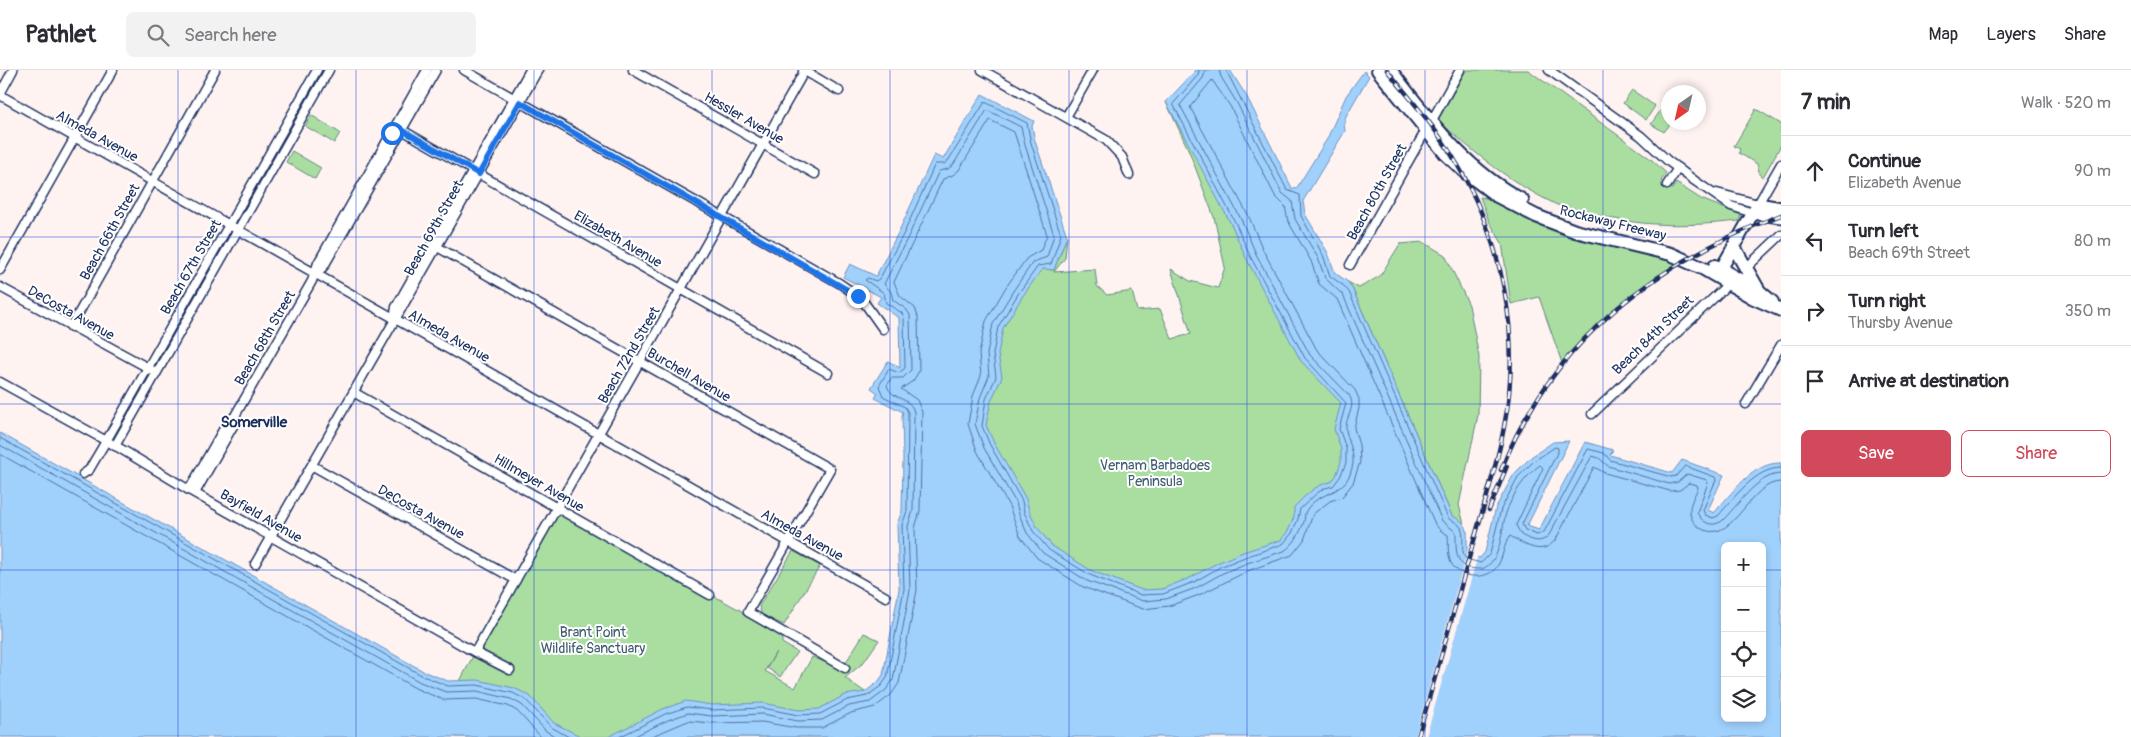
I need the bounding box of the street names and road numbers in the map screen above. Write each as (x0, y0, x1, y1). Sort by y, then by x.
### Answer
street label: Hessler Avenue (701, 88, 787, 148)
street label: Almeda Avenue (53, 106, 141, 166)
street label: Beach 80th Street (1343, 140, 1411, 243)
street label: Beach 69th Street (401, 177, 467, 279)
street label: Beach 66th Street (76, 181, 144, 283)
street label: Rockaway Freeway (1558, 202, 1668, 244)
street label: Elizabeth Avenue (571, 207, 665, 271)
street label: Beach 67th Street (157, 216, 225, 317)
street label: DeCosta Avenue (25, 282, 117, 344)
street label: Beach 68th Street (231, 287, 299, 388)
street label: Beach 84th Street (1609, 292, 1697, 378)
street label: Beach 72nd Street (594, 303, 664, 406)
street label: Almeda Avenue (405, 306, 493, 366)
street label: Burchell Avenue (644, 344, 734, 406)
street label: Hillmeyer Avenue (491, 450, 587, 516)
street label: DeCosta Avenue (375, 481, 467, 543)
street label: Bayfield Avenue (217, 486, 305, 546)
street label: Almeda Avenue (758, 505, 846, 565)

